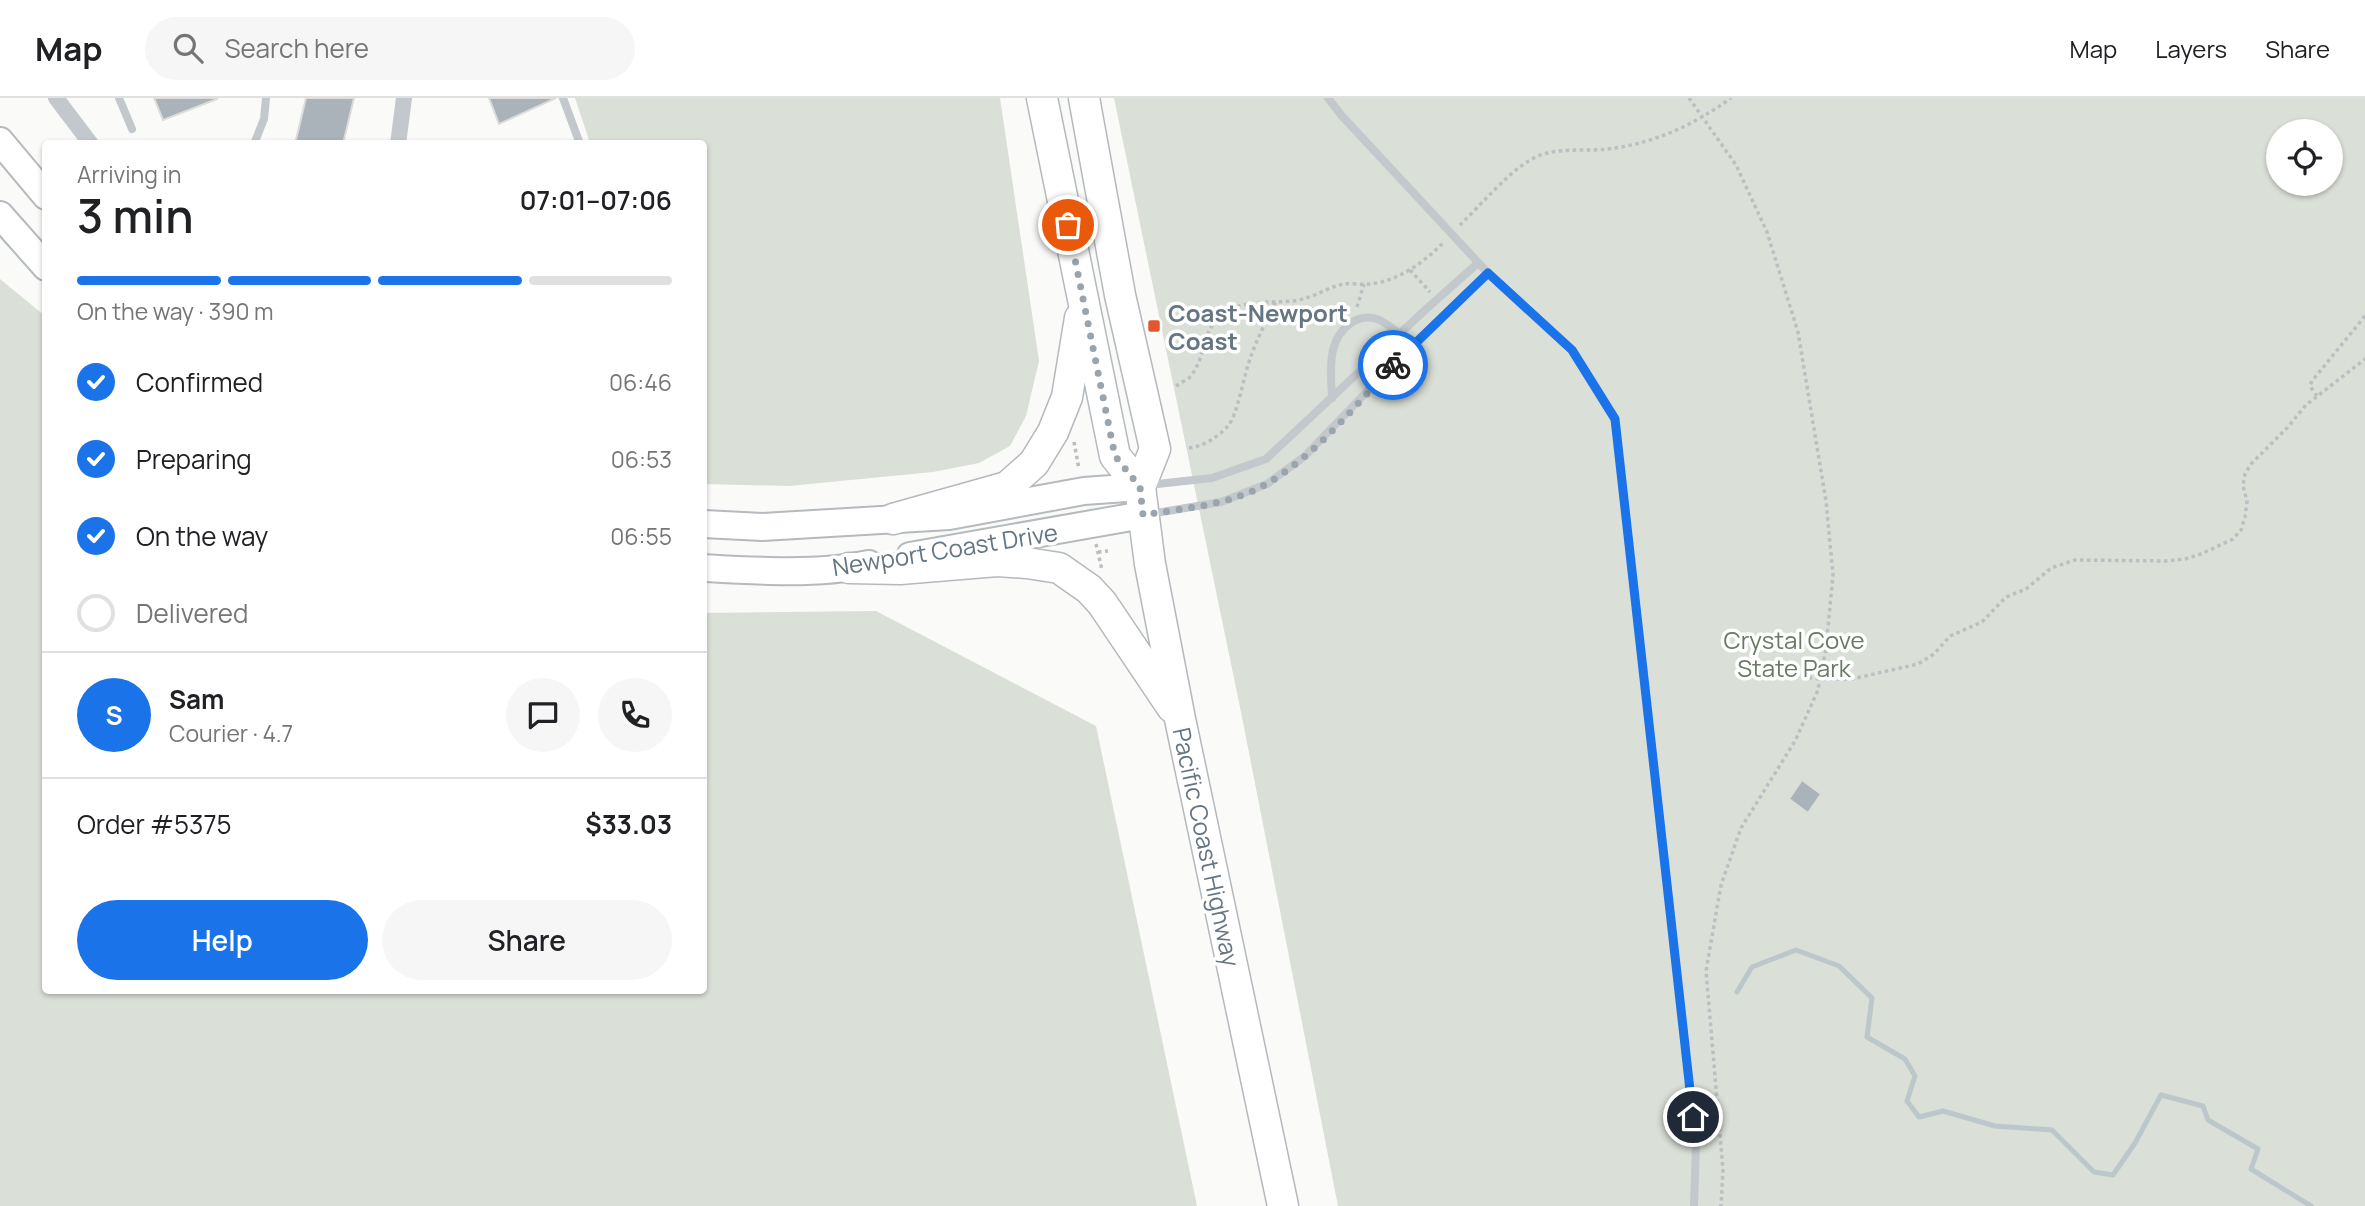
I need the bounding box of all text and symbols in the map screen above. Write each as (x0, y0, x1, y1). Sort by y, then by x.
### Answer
search box (145, 17, 635, 80)
text: Map (35, 26, 103, 71)
icon: search (169, 29, 207, 67)
text: Search here (225, 30, 369, 66)
text: Map (2070, 32, 2117, 65)
text: Layers (2155, 32, 2227, 65)
text: Share (2265, 32, 2330, 65)
map controls (2266, 119, 2343, 196)
button: locate (2266, 119, 2343, 196)
text: Arriving in (77, 158, 182, 190)
text: 07:01–07:06 (520, 182, 672, 218)
text: 3 min (77, 184, 194, 247)
pin (1038, 195, 1098, 255)
icon: bag (1049, 206, 1087, 244)
text: On the way · 390 m (77, 295, 274, 327)
place label: Coast-Newport Coast (1168, 296, 1348, 357)
marker: Coast-Newport Coast (1146, 318, 1162, 334)
courier (1358, 330, 1428, 400)
icon: bike (1374, 346, 1412, 384)
icon: check (77, 363, 115, 401)
text: Confirmed (136, 364, 263, 400)
text: 06:46 (609, 366, 672, 398)
icon: check (77, 440, 115, 478)
text: Preparing (136, 441, 252, 477)
text: 06:53 (611, 443, 672, 475)
street label: Newport Coast Drive (830, 515, 1060, 583)
icon: check (77, 517, 115, 555)
text: On the way (136, 518, 268, 554)
text: 06:55 (610, 520, 672, 552)
text: Delivered (136, 595, 248, 631)
park label: Crystal Cove State Park (1724, 623, 1864, 684)
button: chat (506, 678, 580, 752)
button: phone (598, 678, 672, 752)
text: Sam (169, 681, 224, 717)
text: S (105, 697, 123, 733)
text: Courier · 4.7 (169, 717, 293, 749)
street label: Pacific Coast Highway (1166, 724, 1249, 970)
text: Order #5375 (77, 806, 232, 842)
text: $33.03 (585, 806, 672, 842)
button: Help (77, 900, 368, 980)
button: Share (382, 900, 672, 980)
pin (1663, 1087, 1723, 1147)
icon: home (1674, 1098, 1712, 1136)

